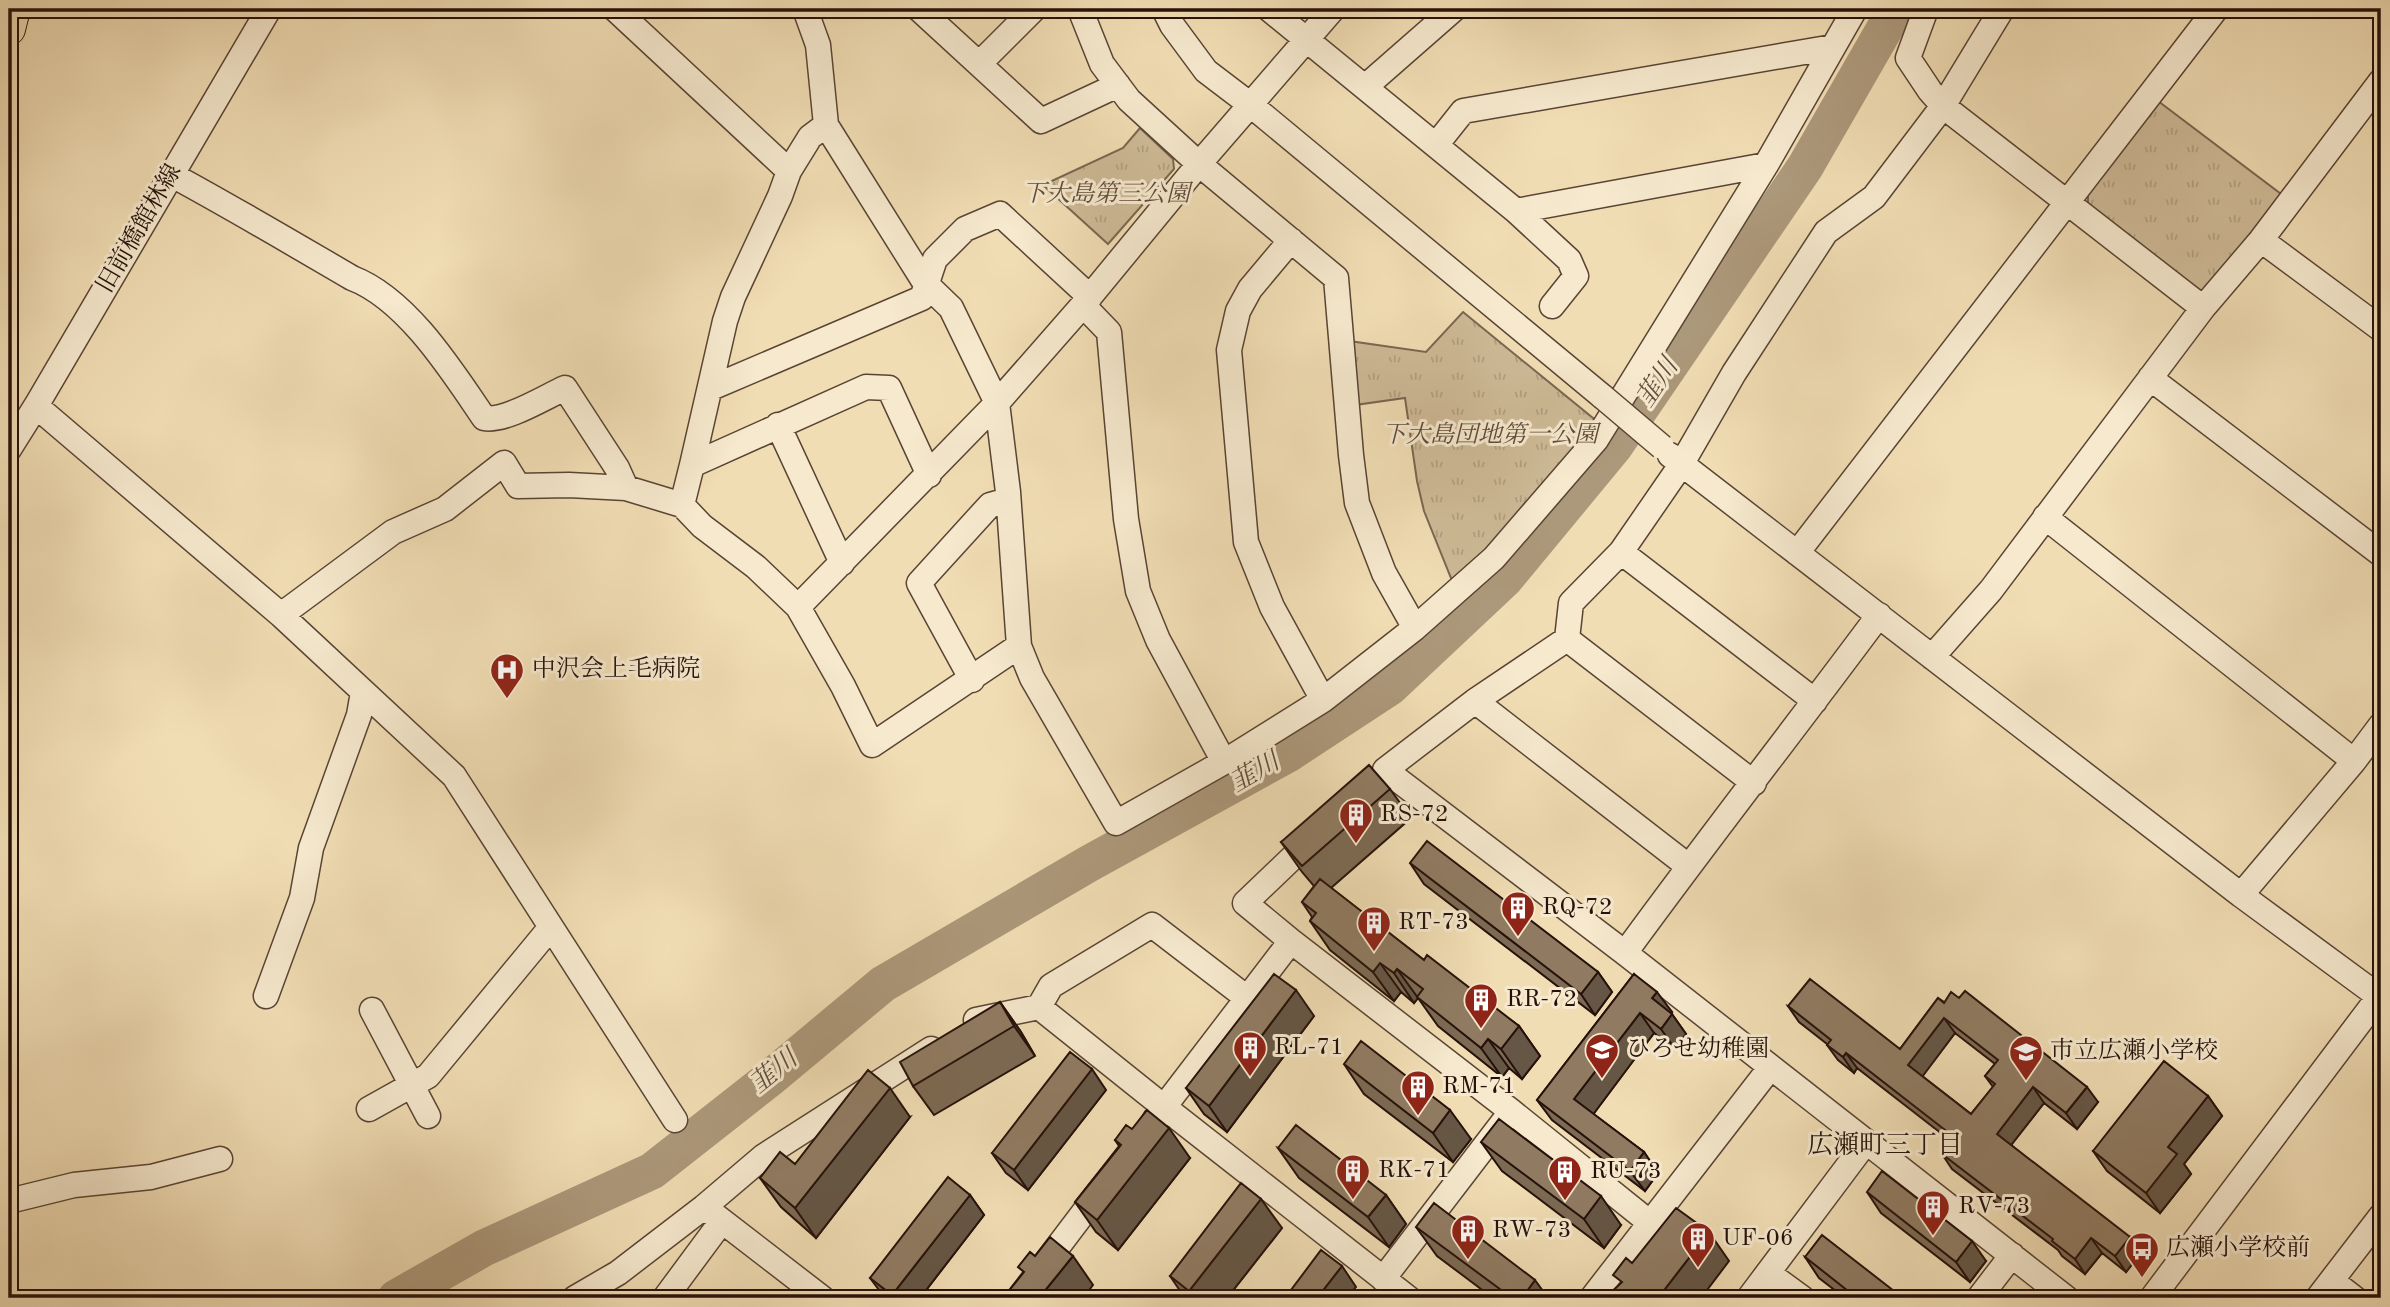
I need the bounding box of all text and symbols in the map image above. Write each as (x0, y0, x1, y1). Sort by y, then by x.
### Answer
street label: 旧前橋館林線 (91, 159, 186, 297)
park label: 下大島第三公園 (1022, 180, 1194, 207)
water label: 韮川 (1631, 351, 1685, 412)
park label: 下大島団地第一公園 (1382, 421, 1602, 448)
hospital icon: 中沢会上毛病院 (488, 651, 526, 700)
place label: 中沢会上毛病院 (532, 655, 700, 682)
water label: 韮川 (1225, 746, 1287, 797)
building icon: RS-72 (1337, 796, 1375, 845)
place label: RS-72 (1380, 803, 1449, 827)
building icon: RQ-72 (1499, 889, 1537, 938)
place label: RQ-72 (1542, 896, 1613, 920)
building icon: RT-73 (1355, 904, 1393, 953)
place label: RT-73 (1398, 911, 1469, 935)
building icon: RR-72 (1462, 981, 1500, 1030)
place label: RR-72 (1506, 988, 1577, 1012)
building icon: RL-71 (1231, 1029, 1269, 1078)
school or university icon: ひろせ幼稚園 (1583, 1031, 1621, 1080)
school or university icon: 市立広瀬小学校 (2007, 1033, 2045, 1082)
place label: ひろせ幼稚園 (1626, 1035, 1769, 1062)
place label: RL-71 (1274, 1036, 1344, 1060)
place label: 市立広瀬小学校 (2050, 1037, 2218, 1064)
water label: 韮川 (744, 1042, 805, 1098)
building icon: RM-71 (1399, 1068, 1437, 1117)
place label: RM-71 (1442, 1075, 1516, 1099)
district label: 広瀬町三丁目 (1807, 1131, 1963, 1159)
building icon: RK-71 (1334, 1152, 1372, 1201)
building icon: RU-73 (1546, 1153, 1584, 1202)
place label: RK-71 (1378, 1159, 1450, 1183)
place label: RU-73 (1590, 1160, 1662, 1184)
building icon: RV-73 (1914, 1188, 1952, 1237)
place label: RV-73 (1958, 1195, 2030, 1219)
building icon: RW-73 (1449, 1212, 1487, 1261)
place label: RW-73 (1492, 1219, 1572, 1243)
building icon: UF-06 (1679, 1220, 1717, 1269)
place label: UF-06 (1722, 1227, 1794, 1251)
bus stop icon: 広瀬小学校前 (2123, 1230, 2161, 1279)
place label: 広瀬小学校前 (2166, 1234, 2310, 1261)

